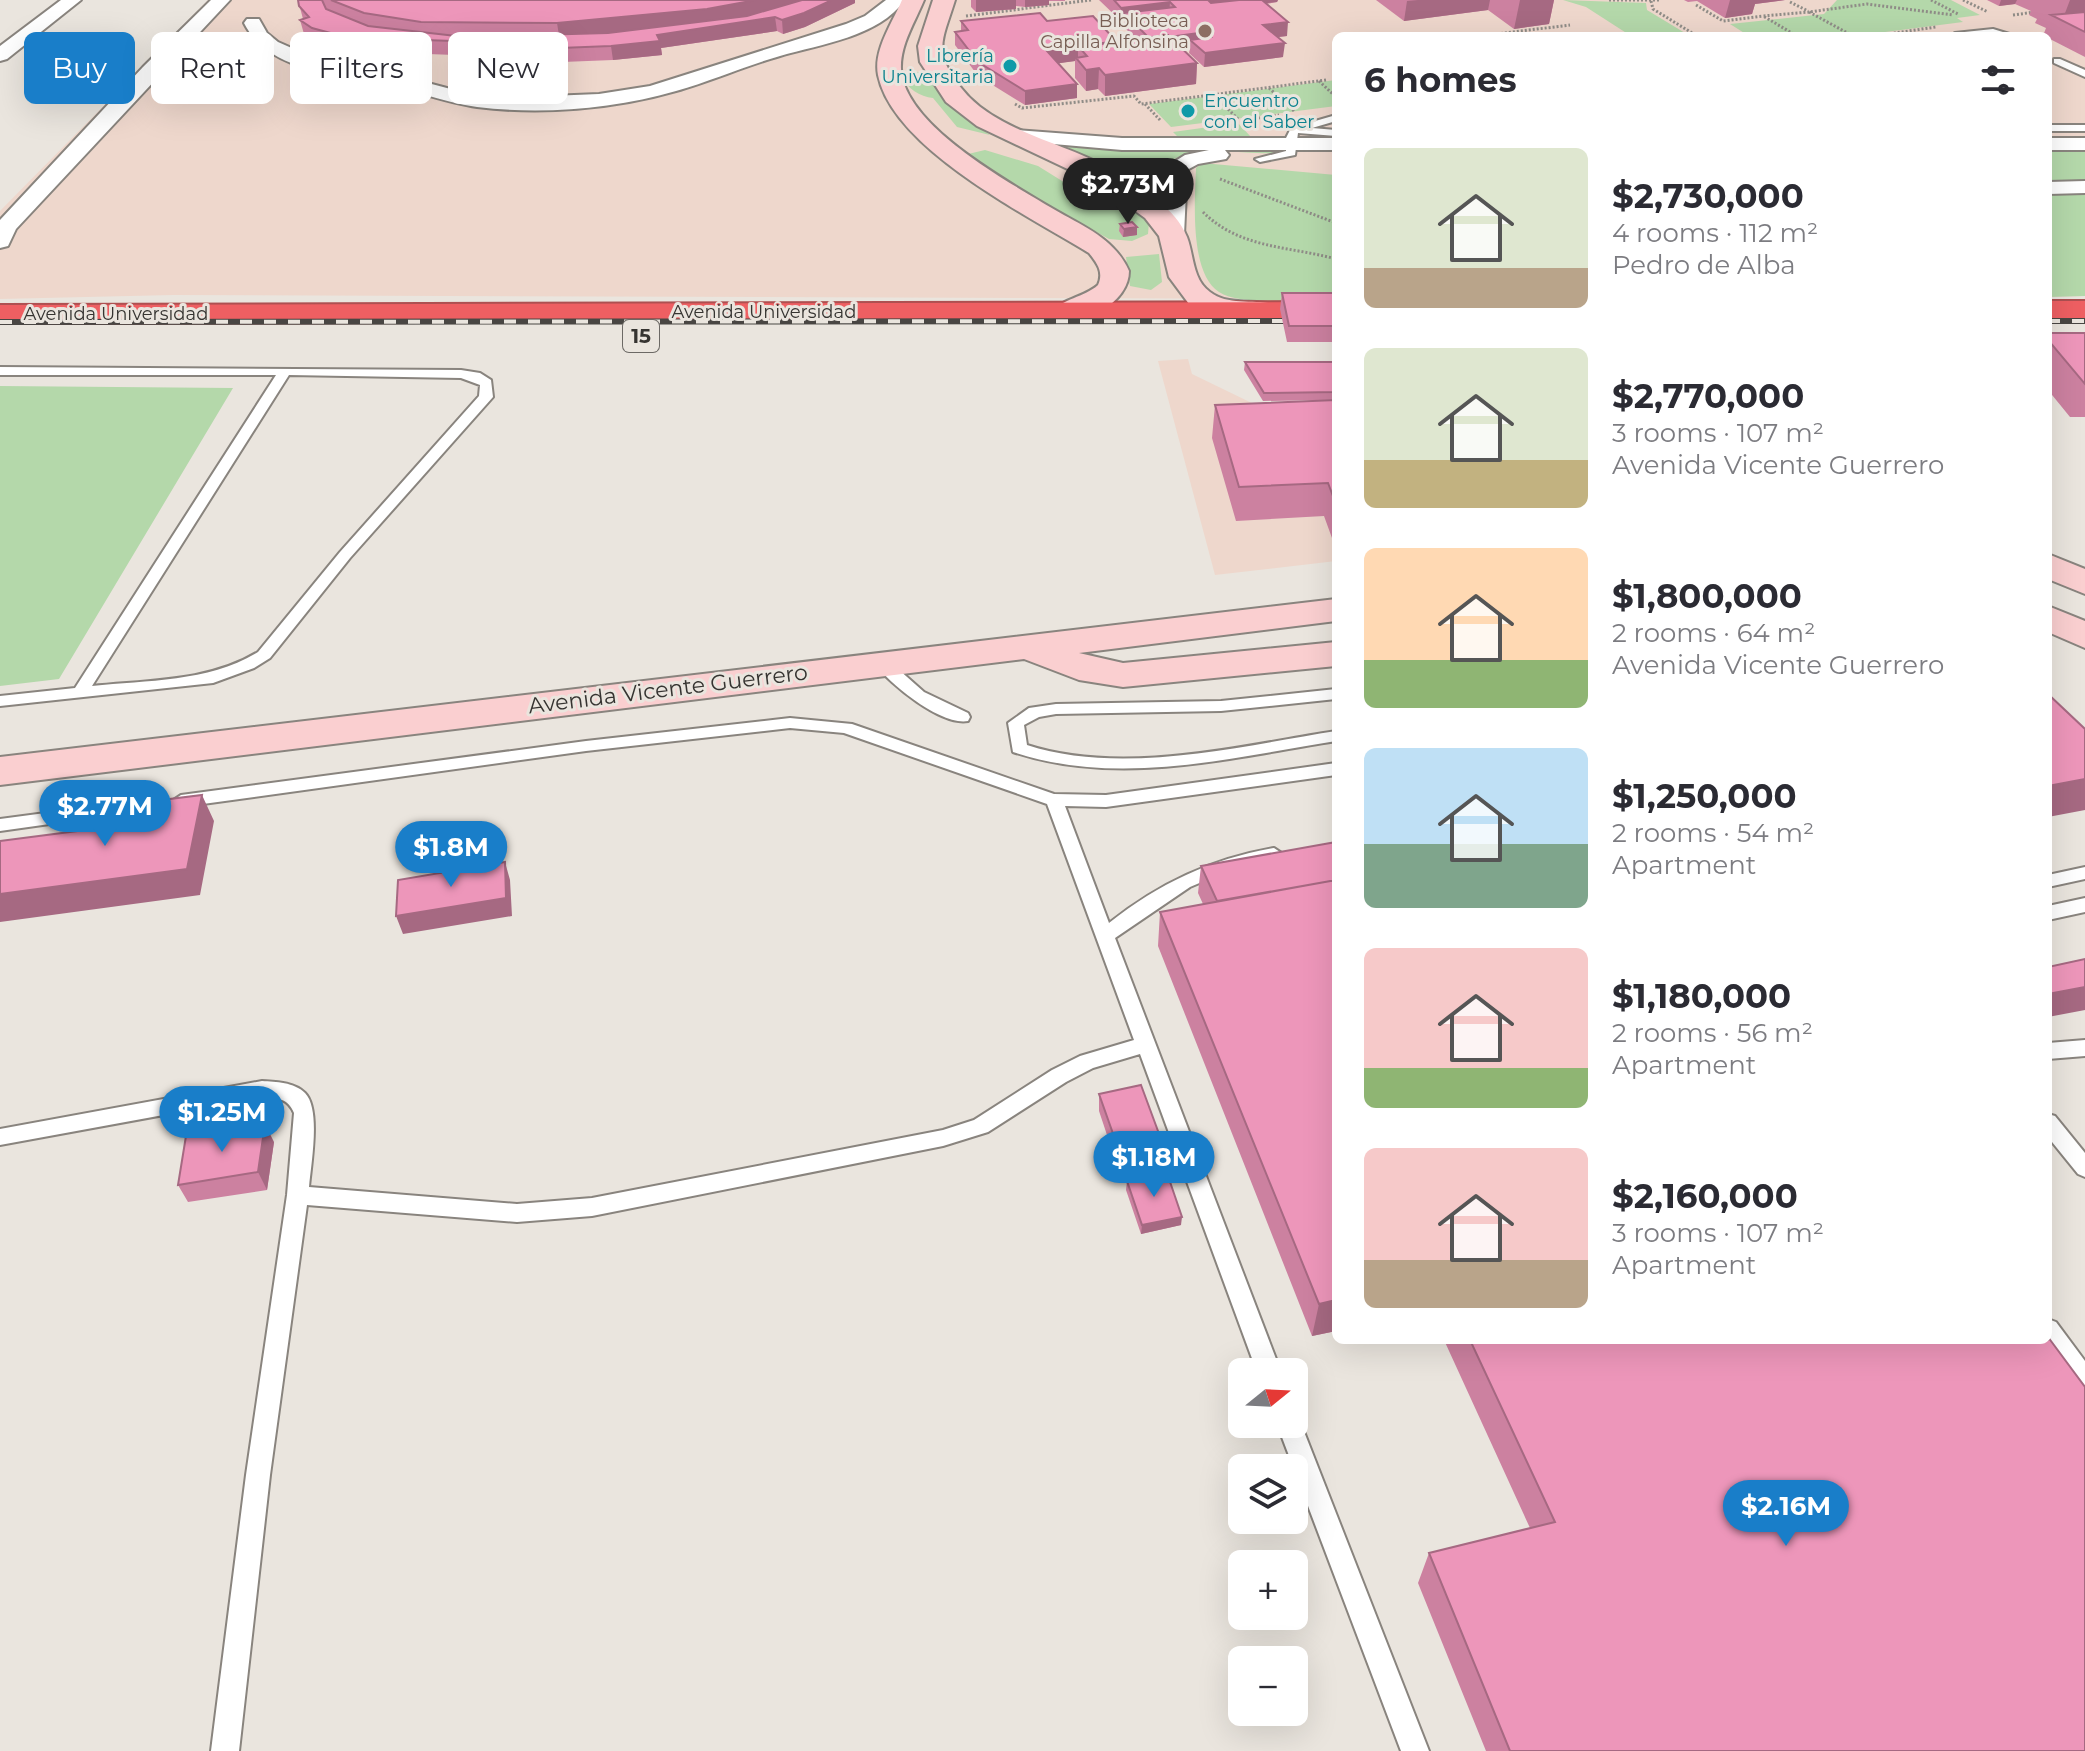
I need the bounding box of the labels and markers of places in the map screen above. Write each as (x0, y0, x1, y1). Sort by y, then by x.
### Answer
place label: Biblioteca Capilla Alfonsina (1040, 10, 1189, 53)
marker: Biblioteca Capilla Alfonsina (1196, 22, 1214, 40)
place label: Librería Universitaria (882, 45, 994, 88)
marker: Librería Universitaria (1001, 57, 1019, 75)
place label: Encuentro con el Saber (1204, 90, 1315, 133)
marker: Encuentro con el Saber (1179, 102, 1197, 120)
pin: $2.73M (1063, 158, 1193, 226)
pin: $2.77M (40, 780, 170, 848)
pin: $1.8M (395, 821, 507, 889)
pin: $1.25M (157, 1086, 287, 1154)
pin: $1.18M (1089, 1131, 1219, 1199)
pin: $2.16M (1721, 1480, 1851, 1548)

